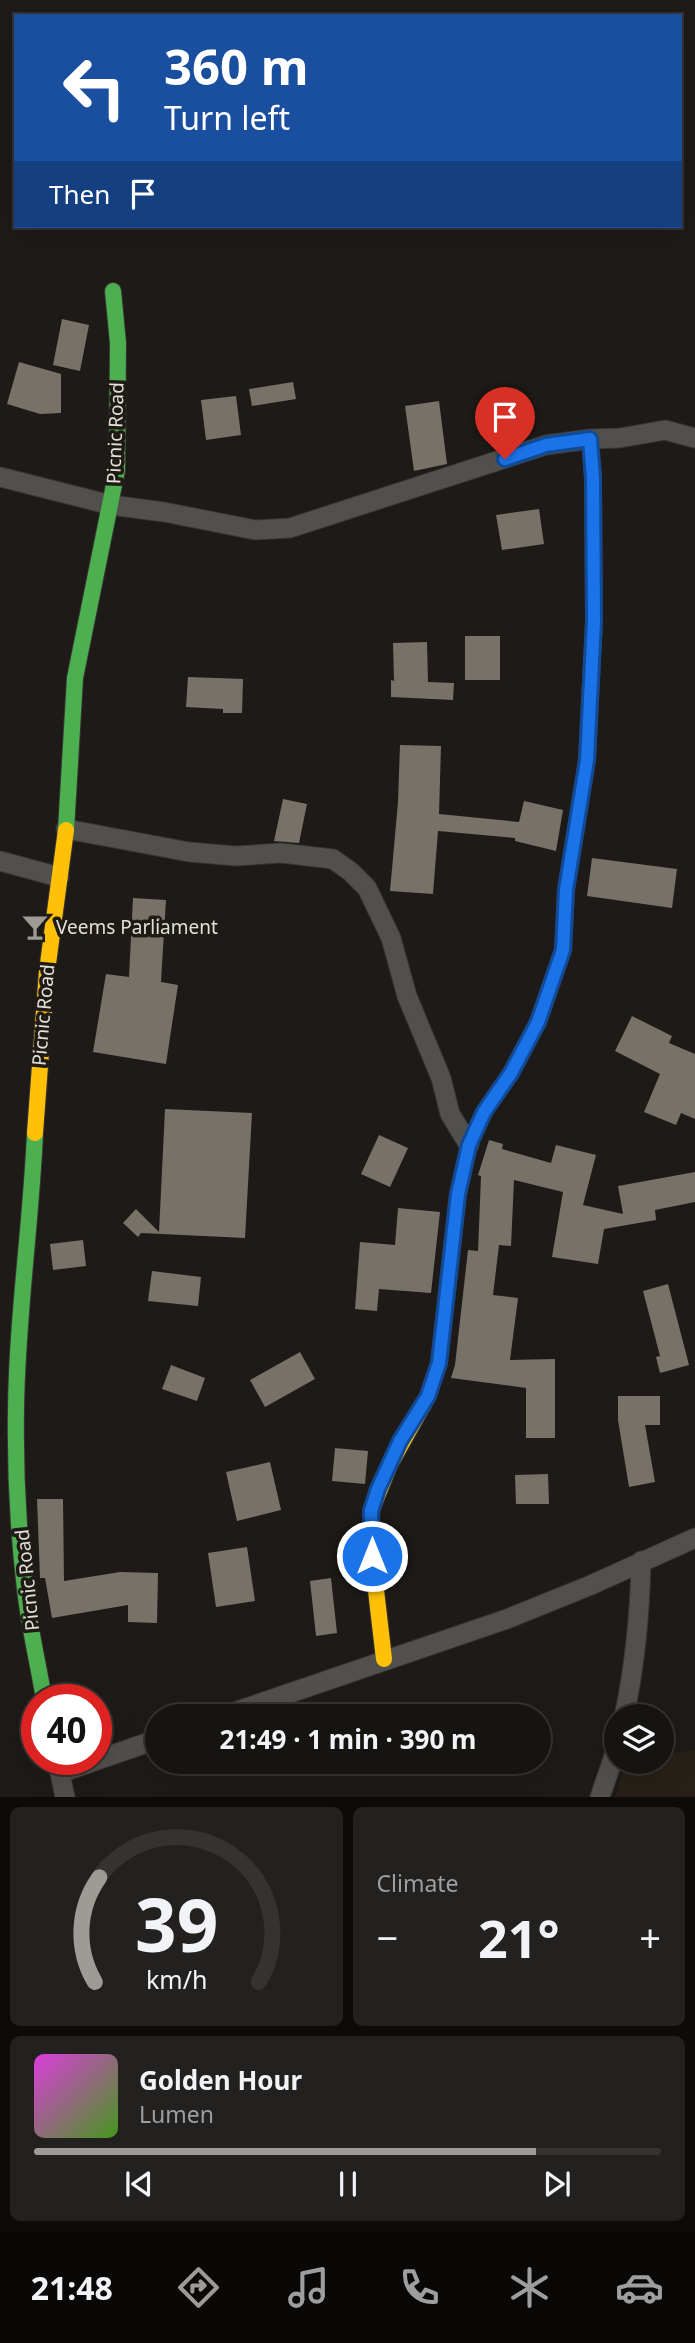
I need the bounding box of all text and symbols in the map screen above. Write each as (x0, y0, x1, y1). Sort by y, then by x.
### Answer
text: 360 m (164, 33, 309, 99)
icon: left (49, 42, 140, 133)
text: Turn left (164, 96, 290, 139)
icon: arrive (124, 175, 162, 213)
text: Then (49, 176, 110, 212)
street label: Picnic Road (100, 382, 130, 484)
pin (475, 387, 535, 459)
icon: arrive (486, 398, 524, 436)
bar icon: Veems Parliament (20, 912, 50, 942)
place label: Veems Parliament (56, 914, 218, 940)
street label: Picnic Road (26, 963, 60, 1067)
position arrow (335, 1519, 409, 1593)
street label: Picnic Road (9, 1528, 45, 1632)
speed limit sign: 40 (21, 1684, 112, 1775)
map controls (604, 1704, 674, 1774)
button: layers (604, 1704, 674, 1774)
text: 21:49 · 1 min · 390 m (220, 1721, 476, 1757)
text: Climate (377, 1867, 459, 1899)
text: 39 (135, 1875, 218, 1974)
text: 21° (478, 1902, 560, 1973)
text: − (377, 1911, 398, 1963)
text: + (639, 1911, 661, 1963)
text: km/h (145, 1962, 207, 1996)
text: Golden Hour (139, 2062, 302, 2098)
text: Lumen (139, 2098, 214, 2130)
icon: previous (120, 2165, 158, 2203)
icon: pause (329, 2165, 367, 2203)
icon: next (538, 2165, 576, 2203)
icon: directions (174, 2263, 223, 2312)
icon: music (284, 2263, 333, 2312)
icon: phone (395, 2263, 444, 2312)
icon: climate (505, 2263, 554, 2312)
icon: car (615, 2263, 664, 2312)
text: 21:48 (31, 2266, 113, 2309)

